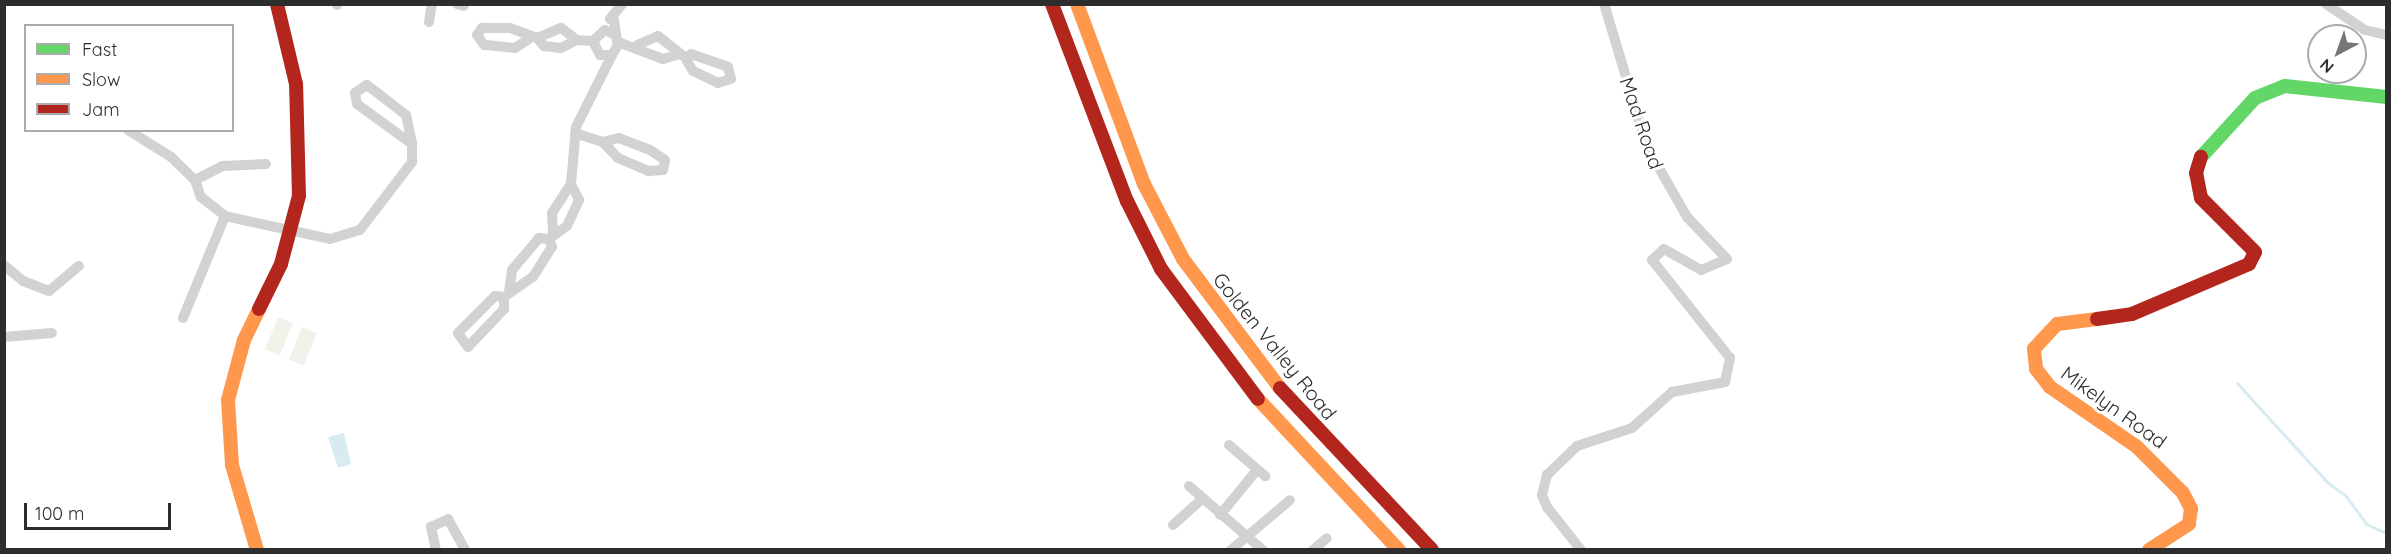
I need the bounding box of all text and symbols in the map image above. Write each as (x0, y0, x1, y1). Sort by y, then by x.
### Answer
legend (24, 24, 234, 132)
north arrow (2307, 24, 2367, 84)
text: Fast (82, 38, 117, 61)
text: N (2316, 55, 2338, 77)
text: Slow (82, 68, 120, 91)
street label: Mad Road (1615, 74, 1669, 172)
text: Jam (82, 98, 120, 121)
street label: Golden Valley Road (1208, 267, 1342, 425)
street label: Mikelyn Road (2057, 361, 2171, 453)
scale bar (27, 491, 174, 529)
text: 100 m (35, 502, 84, 525)

